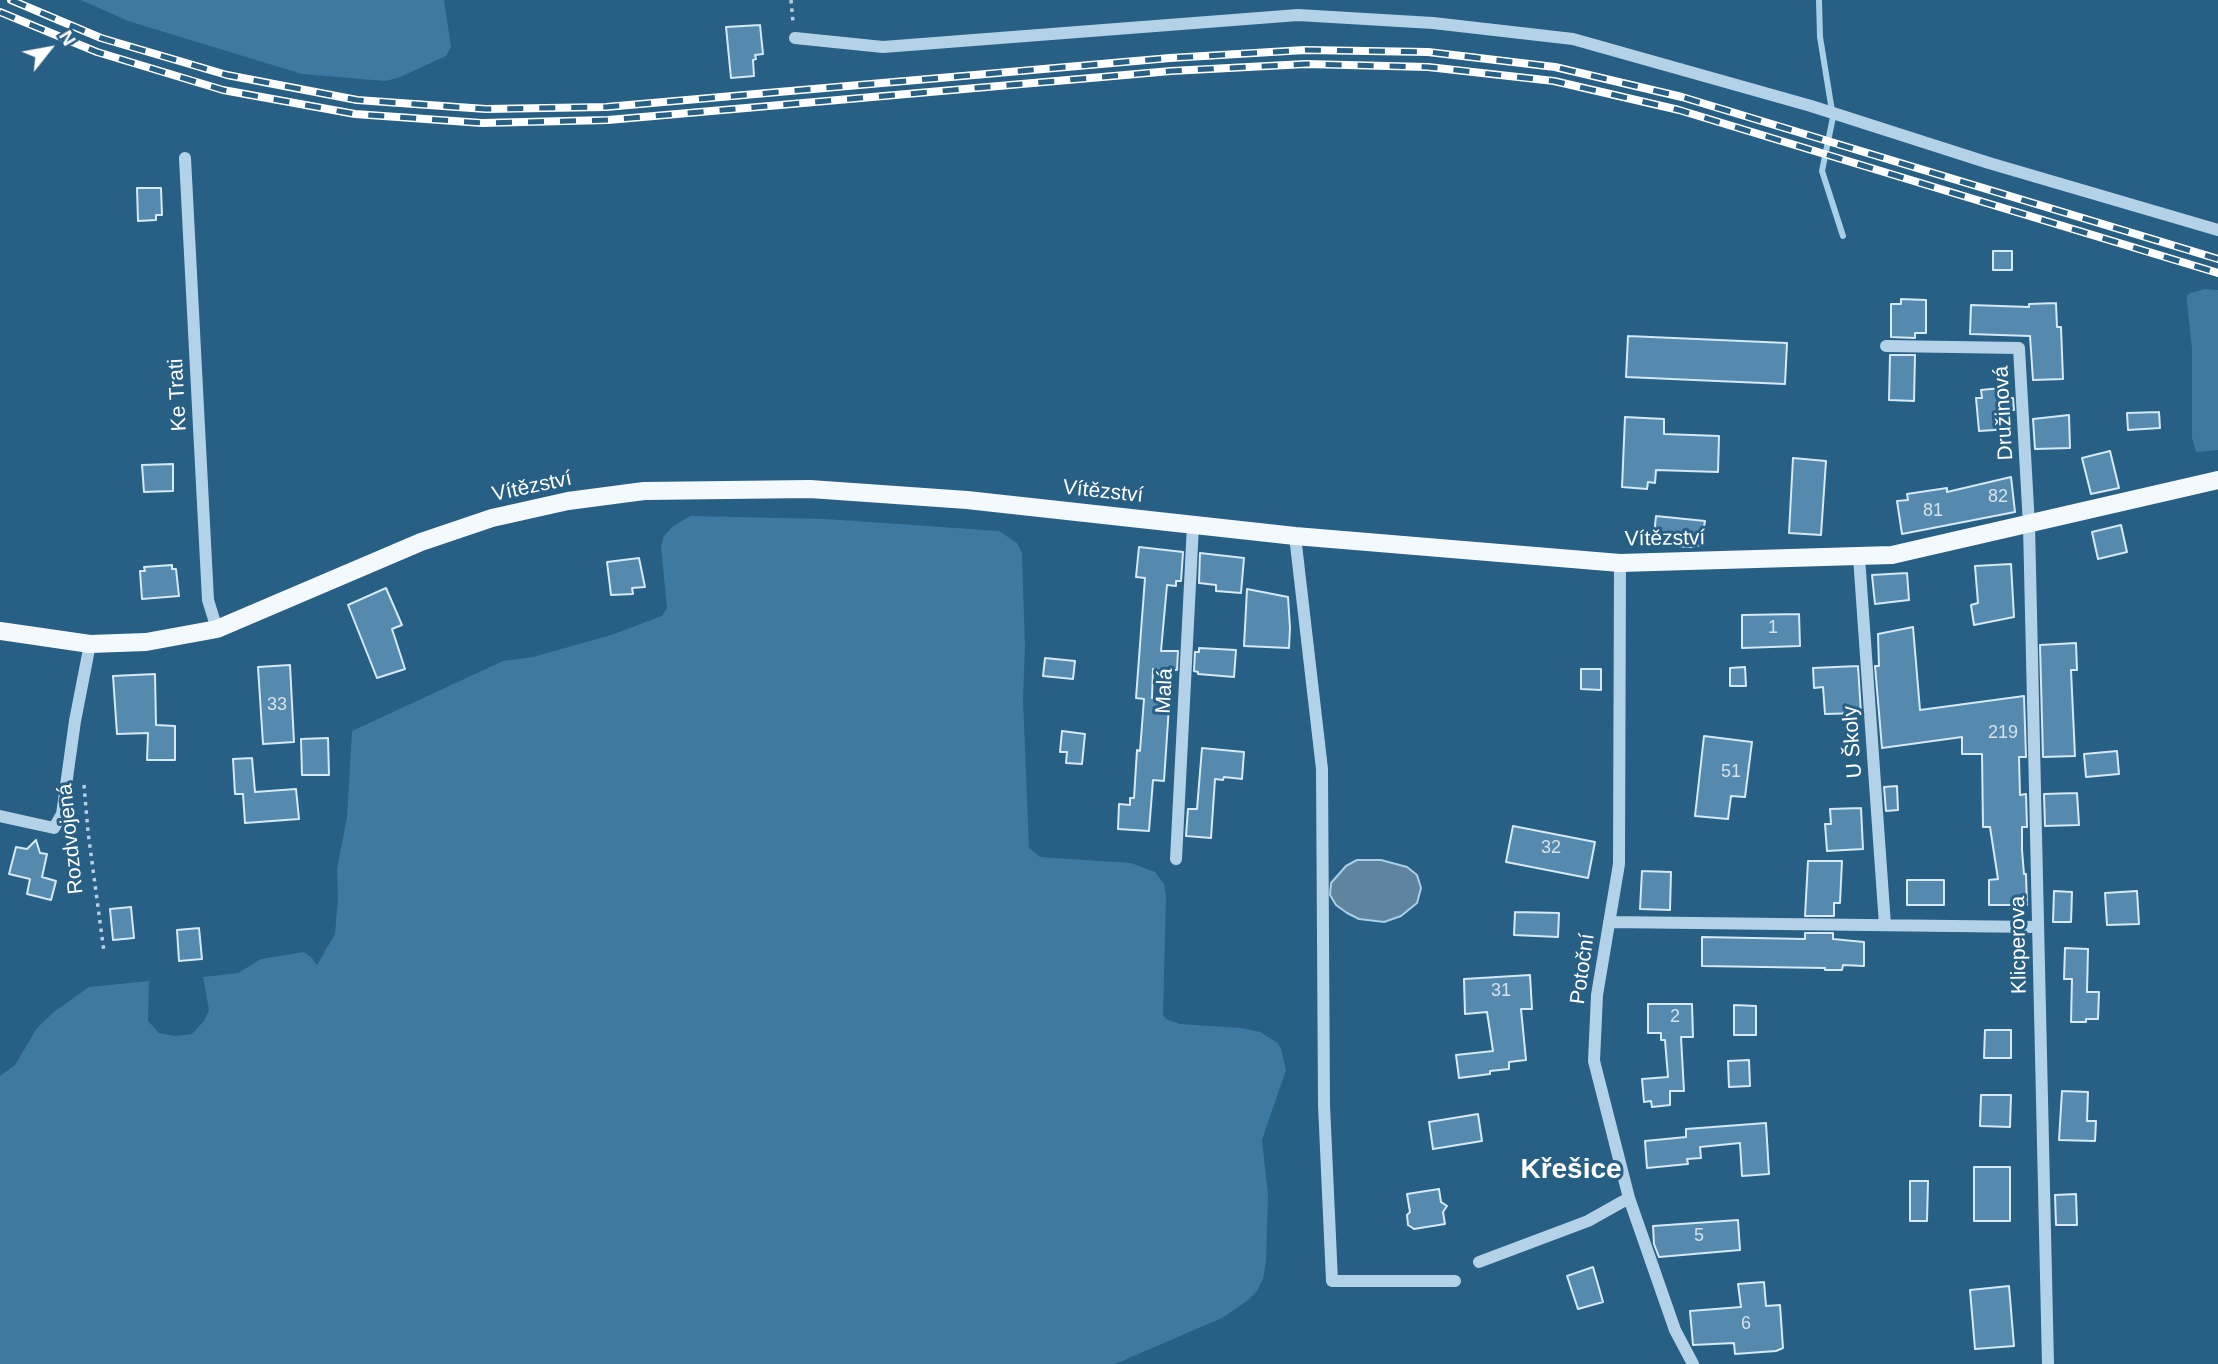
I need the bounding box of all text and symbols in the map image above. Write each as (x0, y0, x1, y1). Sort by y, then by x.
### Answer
north arrow (14, 14, 84, 84)
text: N (55, 27, 80, 49)
street label: Ke Trati (164, 358, 192, 432)
street label: Družinová (1989, 365, 2019, 461)
street label: Vítězství (490, 466, 574, 508)
street label: Vítězství (1062, 475, 1144, 509)
house number: 82 (1988, 486, 2008, 508)
house number: 81 (1923, 500, 1943, 522)
street label: Vítězství (1625, 526, 1705, 552)
house number: 1 (1768, 617, 1778, 639)
street label: Malá (1151, 668, 1179, 714)
house number: 33 (267, 694, 287, 716)
street label: U Školy (1838, 705, 1868, 779)
house number: 219 (1988, 722, 2018, 744)
house number: 51 (1721, 761, 1741, 783)
street label: Rozdvojená (53, 783, 89, 895)
house number: 32 (1541, 837, 1561, 859)
street label: Klicperova (2006, 896, 2032, 994)
street label: Potoční (1566, 932, 1600, 1006)
house number: 31 (1491, 980, 1511, 1002)
house number: 2 (1670, 1006, 1680, 1028)
district label: Křešice (1520, 1153, 1622, 1187)
house number: 5 (1694, 1225, 1704, 1247)
house number: 6 (1741, 1313, 1751, 1335)

